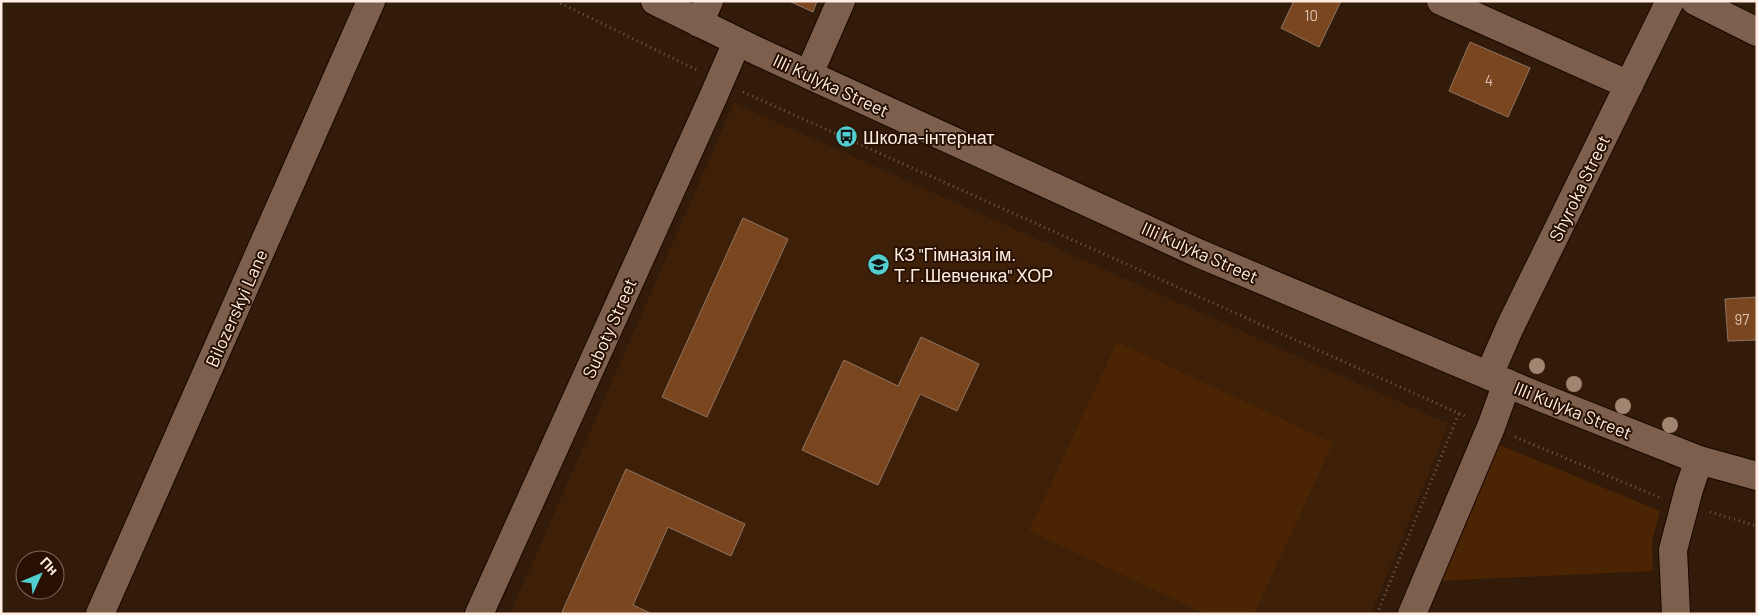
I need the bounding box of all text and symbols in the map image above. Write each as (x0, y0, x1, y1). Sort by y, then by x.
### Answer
house number: 10 (1304, 6, 1318, 24)
street label: Illi Kulyka Street (770, 49, 892, 121)
house number: 4 (1485, 71, 1493, 89)
bus stop icon: Школа-інтернат (835, 125, 859, 149)
place label: Школа-інтернат (863, 126, 995, 148)
street label: Shyroka Street (1544, 131, 1614, 245)
street label: Illi Kulyka Street (1138, 217, 1262, 287)
place label: КЗ "Гімназія ім. Т.Г.Шевченка" ХОР (894, 243, 1053, 286)
street label: Bilozerskyi Lane (200, 246, 272, 370)
school or university icon: КЗ "Гімназія ім. Т.Г.Шевченка" ХОР (866, 252, 890, 276)
street label: Suboty Street (577, 275, 641, 381)
house number: 97 (1735, 310, 1749, 328)
street label: Illi Kulyka Street (1511, 376, 1635, 444)
north arrow (15, 550, 65, 600)
text: Пн (37, 553, 62, 578)

